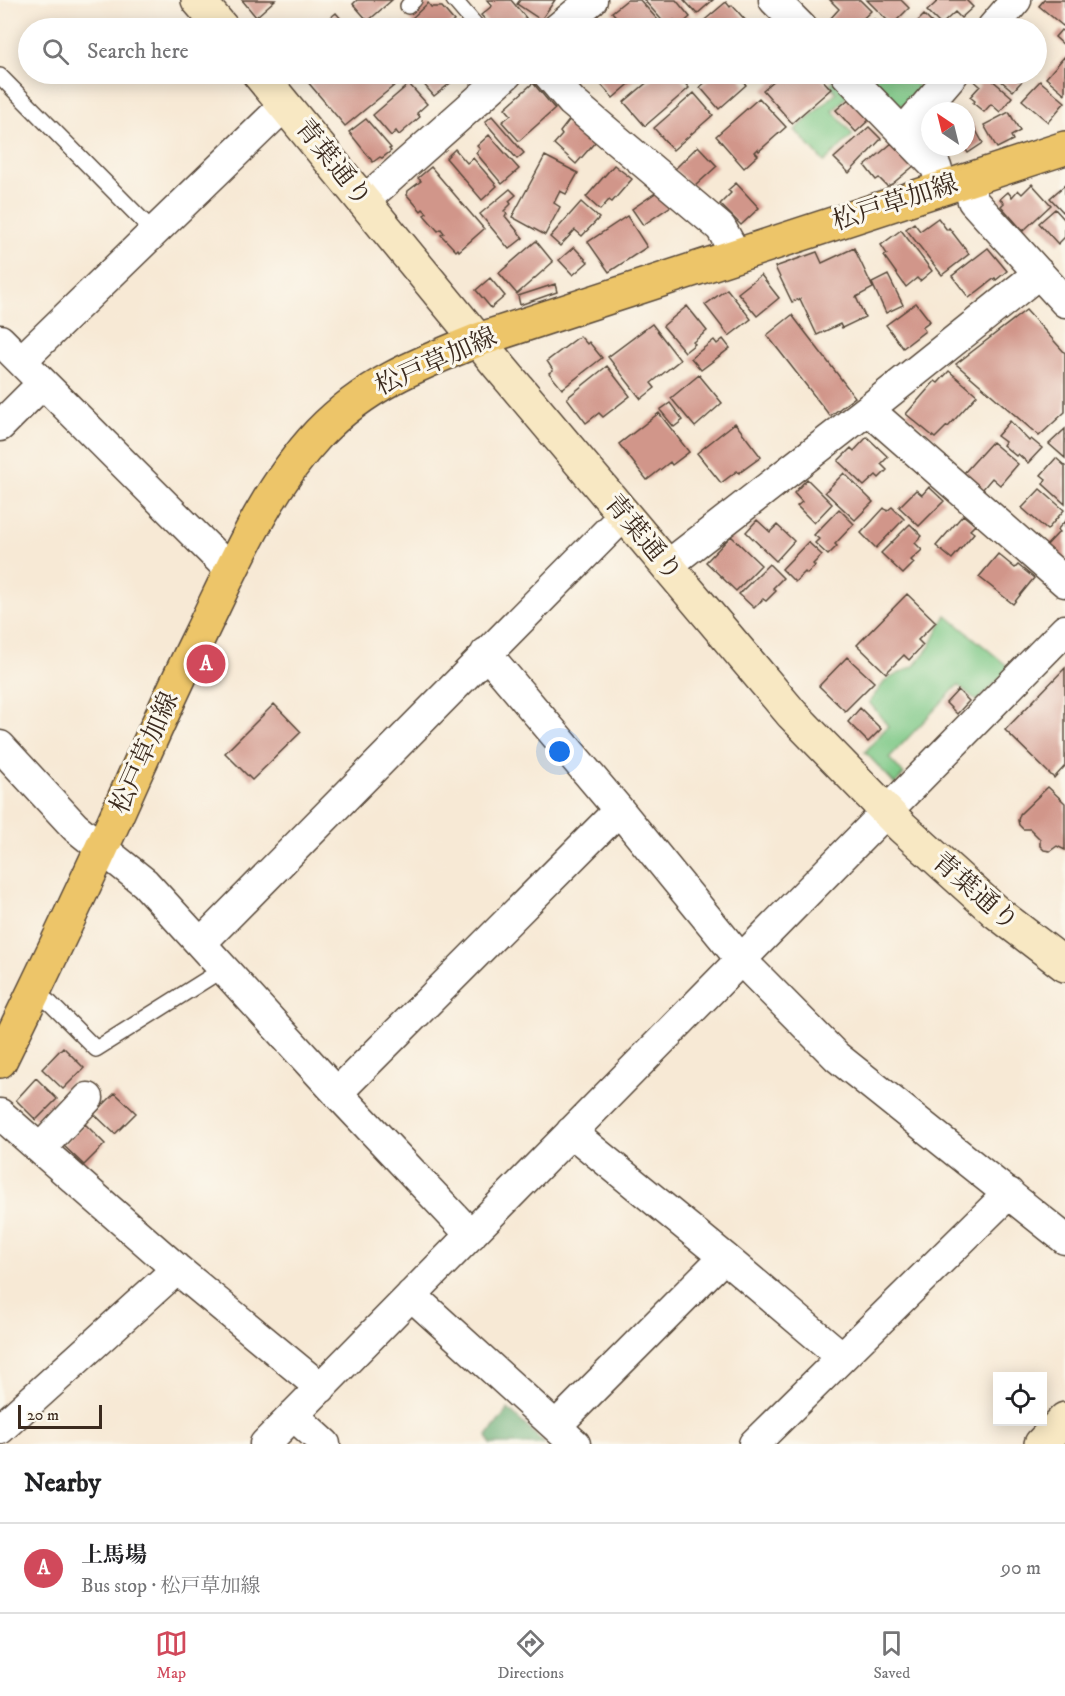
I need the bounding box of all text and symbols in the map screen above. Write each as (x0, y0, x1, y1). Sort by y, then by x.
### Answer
search box (18, 18, 1047, 84)
icon: search (39, 35, 72, 68)
text: Search here (87, 38, 189, 65)
north arrow (921, 102, 975, 156)
street label: 青葉通り (287, 112, 379, 214)
street label: 松戸草加線 (828, 167, 962, 239)
street label: 松戸草加線 (370, 320, 502, 404)
street label: 青葉通り (597, 488, 689, 588)
pin: A (186, 642, 226, 686)
street label: 松戸草加線 (103, 687, 187, 819)
your location (545, 737, 574, 766)
street label: 青葉通り (925, 845, 1025, 939)
map controls (993, 1372, 1047, 1426)
button: locate (993, 1372, 1047, 1426)
scale bar (18, 1402, 102, 1430)
text: 20 m (27, 1405, 59, 1425)
text: Nearby (24, 1467, 101, 1500)
text: 上馬場 (81, 1542, 147, 1569)
text: A (37, 1556, 50, 1581)
text: 90 m (1001, 1556, 1041, 1581)
text: Bus stop · 松戸草加線 (81, 1574, 261, 1599)
tab: Map (155, 1627, 188, 1683)
tab: Directions (497, 1627, 564, 1683)
tab: Saved (873, 1627, 910, 1683)

